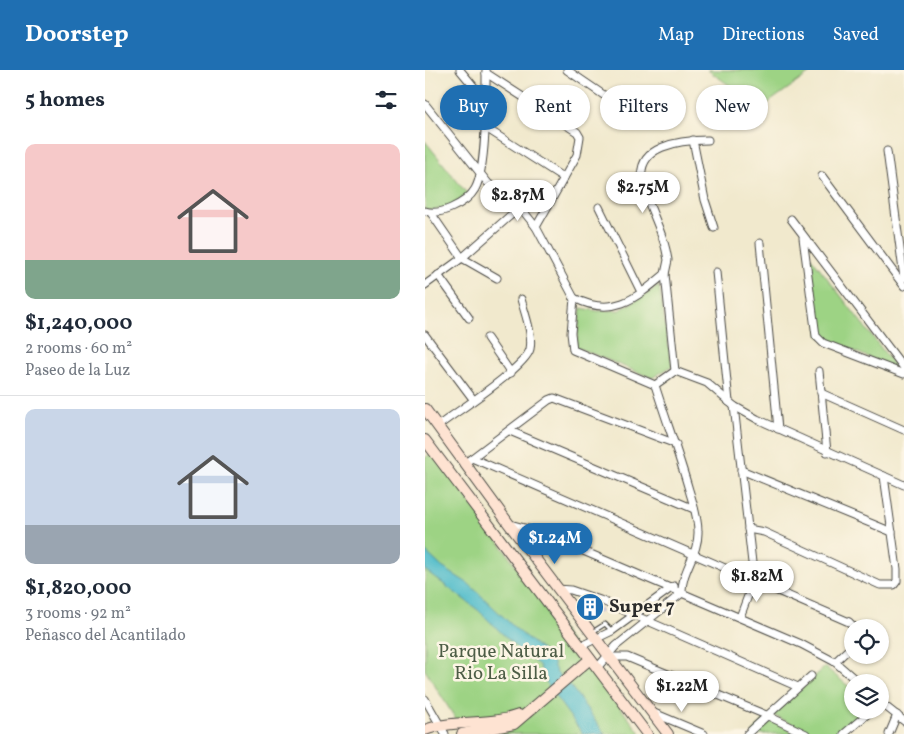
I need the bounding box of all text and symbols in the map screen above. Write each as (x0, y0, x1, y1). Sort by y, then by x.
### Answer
text: Doorstep (25, 18, 129, 52)
text: Map (658, 23, 694, 48)
text: Directions (722, 23, 805, 48)
text: Saved (833, 23, 879, 48)
chip: Buy (440, 85, 507, 130)
chip: Rent (517, 85, 590, 130)
chip: Filters (600, 85, 686, 130)
chip: New (696, 85, 768, 130)
text: 5 homes (25, 86, 105, 115)
icon: filters (372, 86, 400, 114)
pin: $2.75M (602, 172, 684, 214)
icon: home (168, 176, 258, 266)
text: $2.75M (617, 177, 669, 199)
pin: $2.87M (477, 180, 559, 222)
text: $2.87M (491, 185, 545, 207)
text: $1,240,000 (25, 309, 132, 338)
text: 2 rooms · 60 m² (25, 338, 132, 360)
text: Paseo de la Luz (25, 360, 130, 382)
icon: home (168, 442, 258, 532)
pin: $1.24M (514, 522, 596, 565)
text: $1.24M (528, 528, 582, 550)
pin: $1.82M (716, 560, 798, 603)
text: $1.82M (731, 566, 783, 588)
text: $1,820,000 (25, 574, 132, 603)
building icon: Super 7 (575, 592, 605, 622)
place label: Super 7 (609, 594, 675, 620)
text: 3 rooms · 92 m² (25, 603, 131, 625)
map controls (844, 619, 889, 719)
button: locate (844, 619, 889, 664)
text: Peñasco del Acantilado (25, 625, 186, 647)
park label: Parque Natural Rio La Silla (438, 639, 564, 687)
pin: $1.22M (641, 670, 723, 713)
button: layers (844, 674, 889, 719)
text: $1.22M (656, 676, 708, 698)

